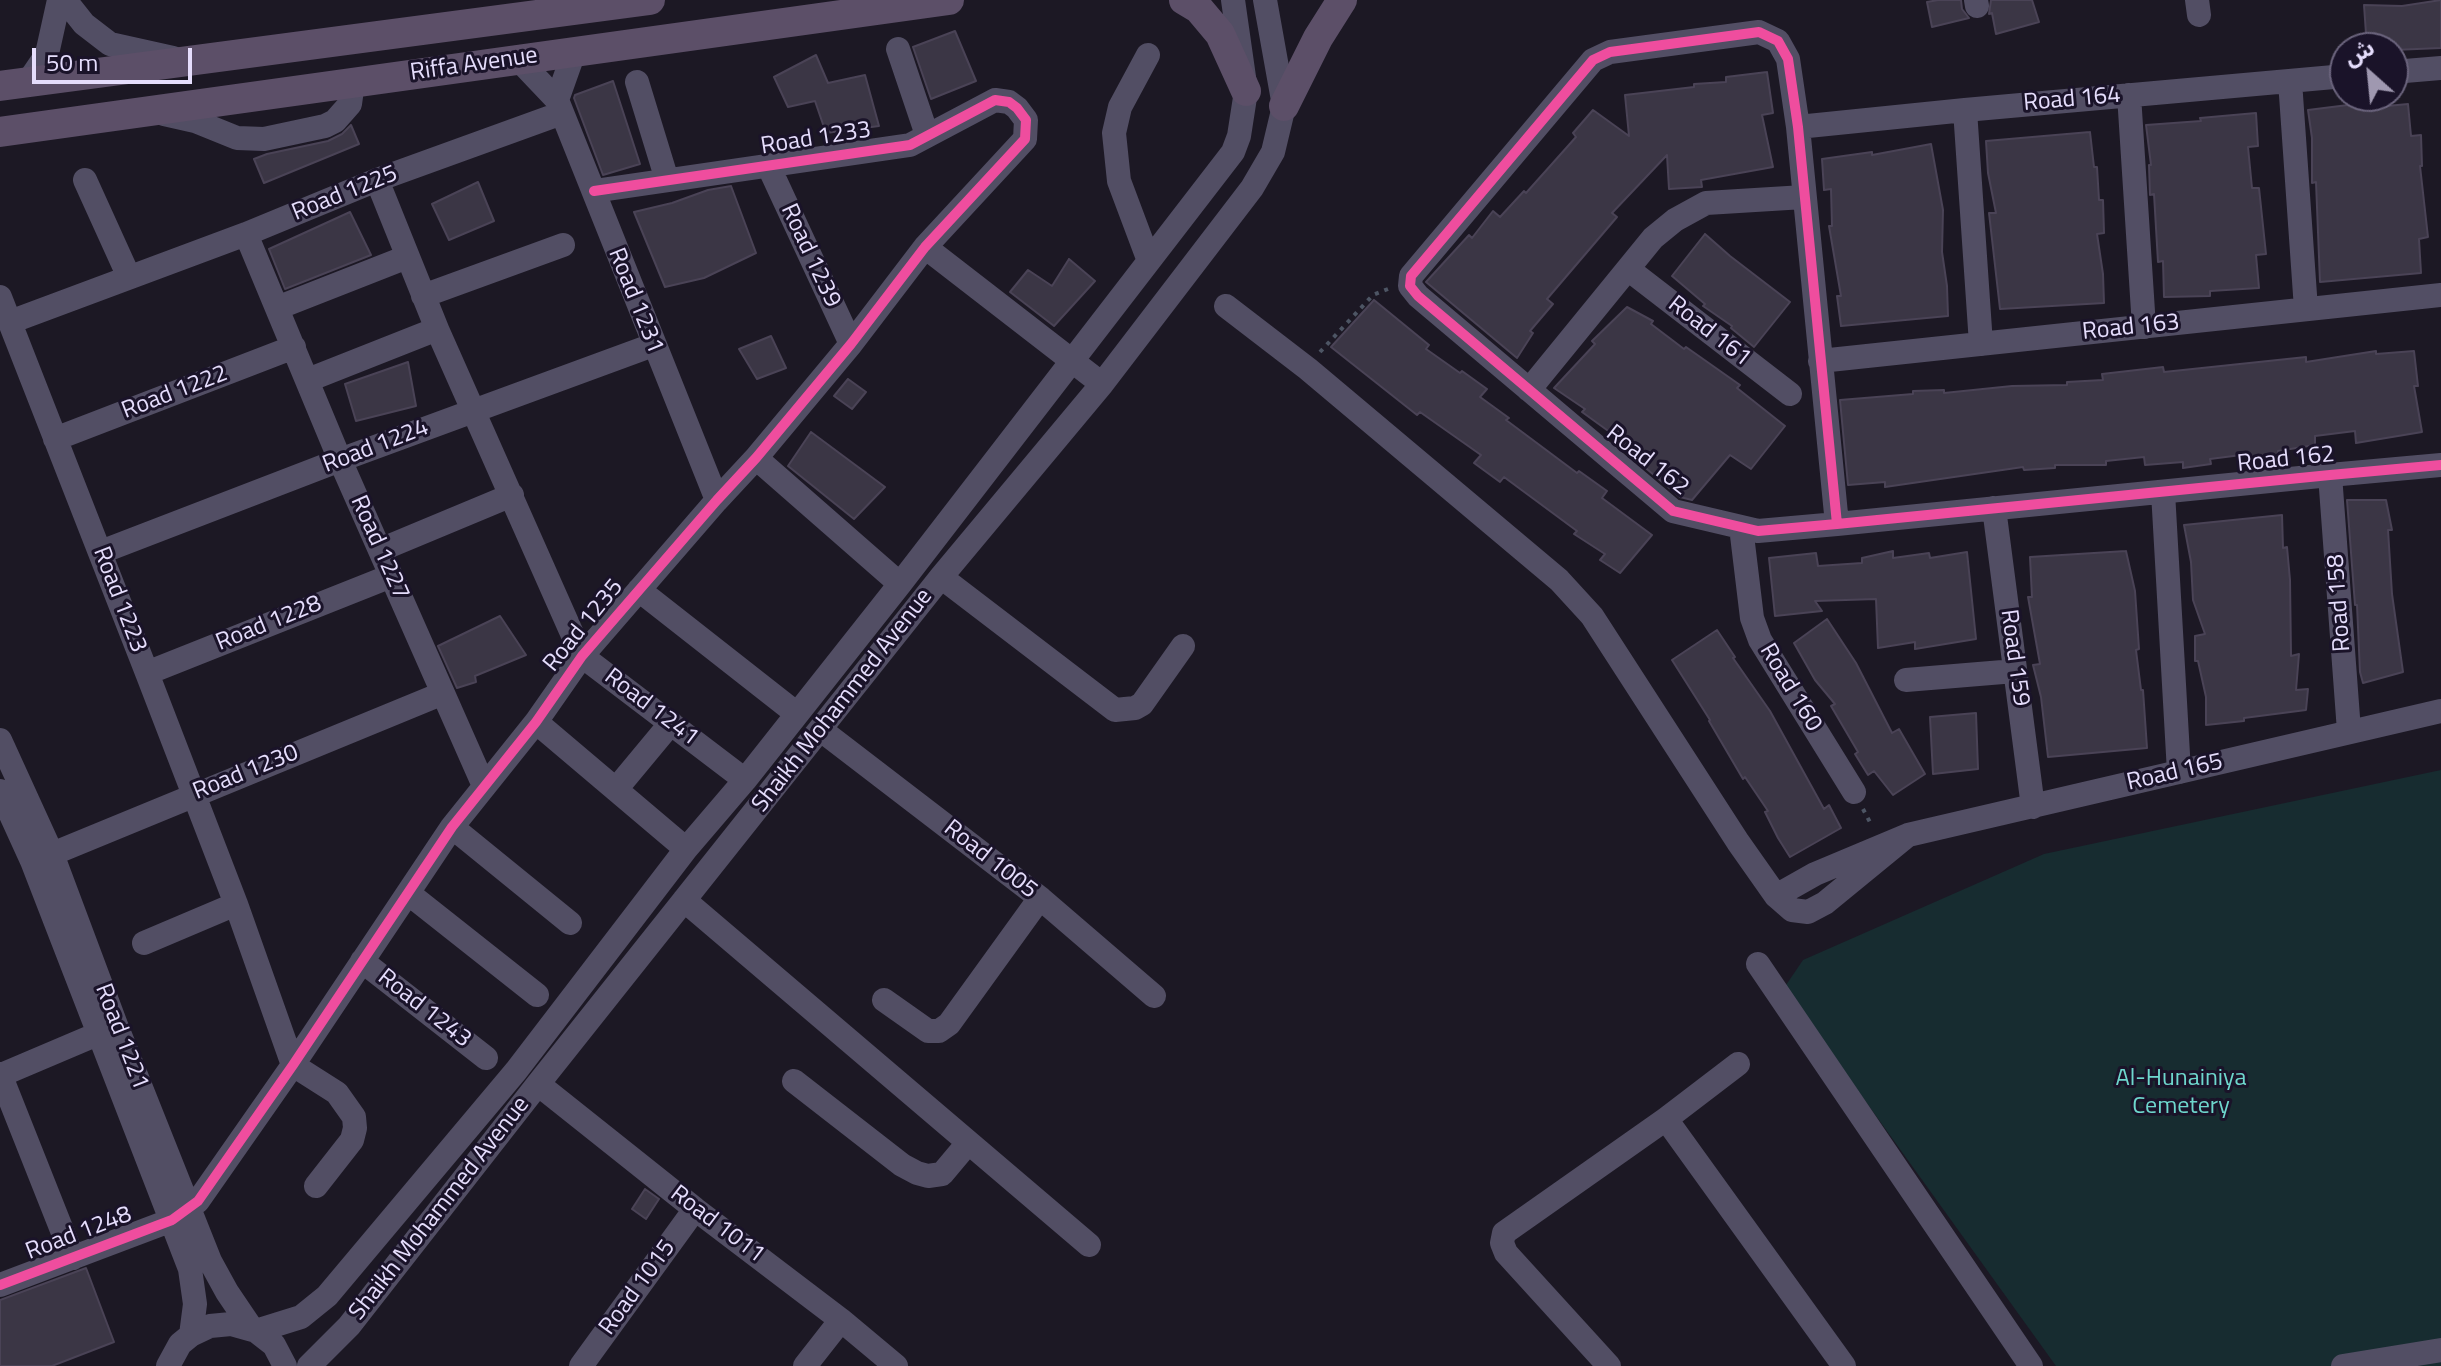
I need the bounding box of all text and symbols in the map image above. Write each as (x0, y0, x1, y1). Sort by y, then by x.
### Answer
text: ش (2338, 30, 2380, 74)
scale bar (36, 32, 196, 82)
north arrow (2329, 32, 2409, 112)
street label: Riffa Avenue (408, 42, 540, 88)
text: 50 m (46, 44, 98, 80)
street label: Road 164 (2022, 81, 2122, 119)
street label: Road 1233 (759, 116, 873, 162)
street label: Road 1225 (288, 160, 402, 228)
street label: Road 1239 (773, 200, 847, 312)
street label: Road 1231 (601, 244, 669, 358)
street label: Road 161 (1662, 291, 1756, 373)
street label: Road 163 (2081, 309, 2181, 347)
street label: Road 1222 (118, 360, 232, 426)
street label: Road 1224 (319, 414, 433, 480)
street label: Road 162 (1600, 420, 1694, 502)
street label: Road 162 (2236, 441, 2336, 479)
street label: Road 1227 (343, 491, 415, 605)
street label: Road 1223 (86, 543, 152, 657)
street label: Road 158 (2322, 553, 2358, 653)
street label: Road 1235 (538, 574, 630, 678)
street label: Shaikh Mohammed Avenue (747, 583, 939, 819)
street label: Road 1228 (212, 590, 326, 658)
street label: Road 159 (1993, 608, 2035, 708)
street label: Road 160 (1753, 639, 1827, 737)
street label: Road 1241 (598, 663, 704, 753)
street label: Road 1230 (189, 739, 303, 807)
street label: Road 165 (2124, 748, 2226, 798)
street label: Road 1005 (937, 814, 1043, 906)
street label: Road 1243 (371, 963, 477, 1055)
street label: Road 1221 (88, 980, 154, 1094)
park label: Al-Hunainiya Cemetery (2115, 1065, 2247, 1121)
street label: Shaikh Mohammed Avenue (344, 1091, 536, 1327)
street label: Road 1011 (664, 1180, 770, 1270)
street label: Road 1248 (22, 1201, 136, 1267)
street label: Road 1015 (594, 1235, 682, 1341)

